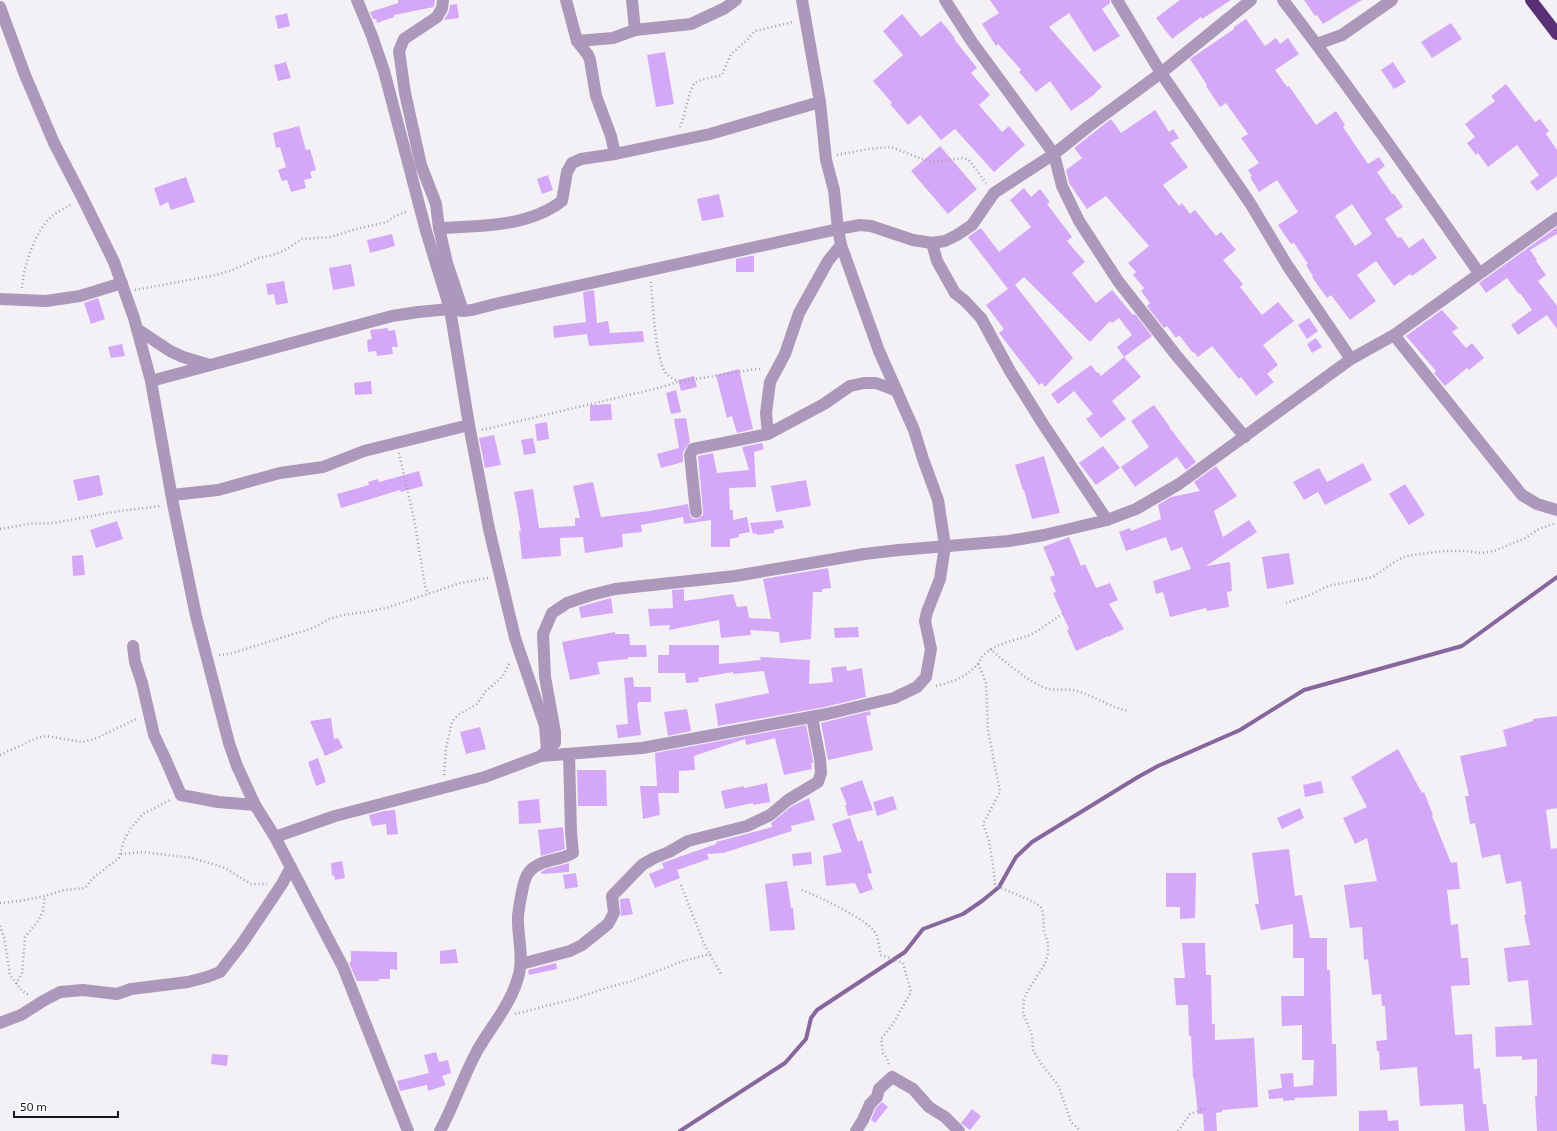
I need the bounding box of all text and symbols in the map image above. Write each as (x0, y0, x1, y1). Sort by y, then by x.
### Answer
scale bar (14, 1093, 118, 1119)
text: 50 m (20, 1099, 47, 1113)

